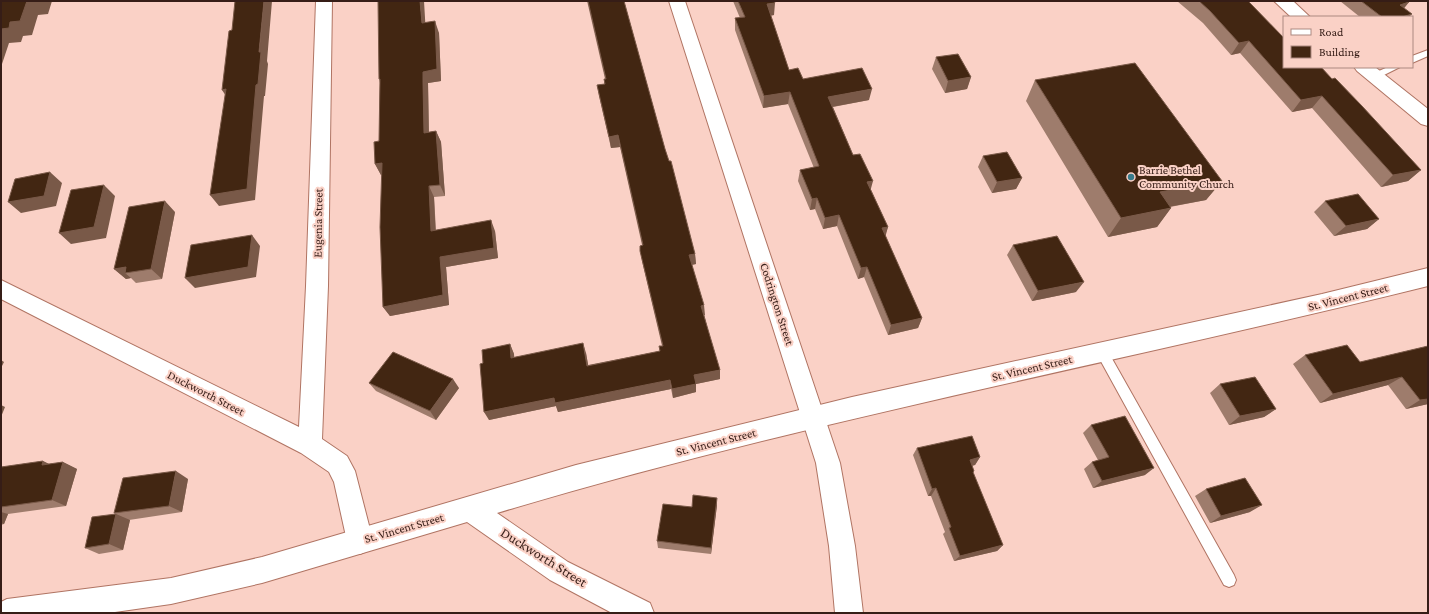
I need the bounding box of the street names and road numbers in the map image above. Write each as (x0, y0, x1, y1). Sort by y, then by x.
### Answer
street label: Eugenia Street (310, 187, 326, 258)
street label: Codrington Street (757, 261, 797, 348)
street label: St. Vincent Street (1307, 280, 1390, 314)
street label: St. Vincent Street (991, 352, 1074, 384)
street label: Duckworth Street (165, 368, 248, 419)
street label: St. Vincent Street (675, 425, 758, 459)
street label: St. Vincent Street (363, 510, 446, 546)
street label: Duckworth Street (498, 524, 590, 590)

